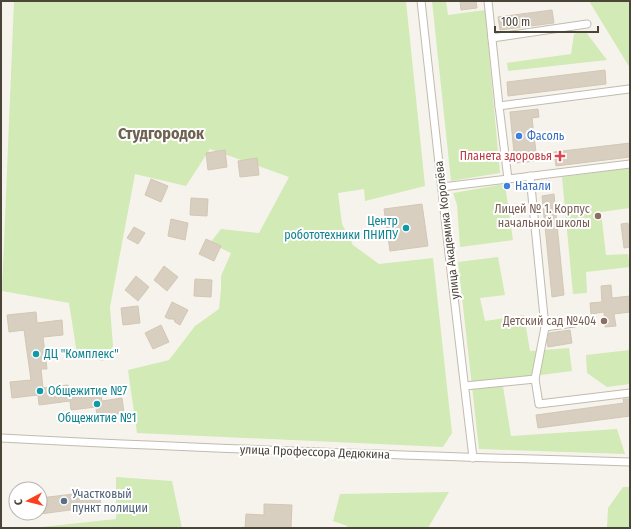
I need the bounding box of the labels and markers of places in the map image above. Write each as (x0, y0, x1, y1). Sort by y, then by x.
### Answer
place label: Фасоль (527, 129, 565, 143)
marker: Фасоль (514, 131, 524, 141)
place label: Планета здоровья (460, 149, 552, 163)
marker: Планета здоровья (555, 151, 565, 161)
place label: Натали (515, 179, 551, 193)
marker: Натали (502, 181, 512, 191)
place label: Лицей № 1. Корпус начальной школы (494, 202, 590, 230)
marker: Лицей № 1. Корпус начальной школы (593, 211, 603, 221)
place label: Центр робототехники ПНИПУ (284, 214, 398, 242)
marker: Центр робототехники ПНИПУ (401, 223, 411, 233)
place label: Детский сад №404 (502, 314, 596, 328)
marker: Детский сад №404 (599, 316, 609, 326)
place label: ДЦ "Комплекс" (43, 347, 119, 361)
marker: ДЦ "Комплекс" (31, 349, 41, 359)
place label: Общежитие №7 (48, 384, 127, 398)
marker: Общежитие №7 (35, 386, 45, 396)
marker: Общежитие №1 (92, 399, 102, 409)
place label: Общежитие №1 (57, 411, 137, 425)
place label: Участковый пункт полиции (71, 487, 148, 515)
marker: Участковый пункт полиции (59, 496, 69, 506)

